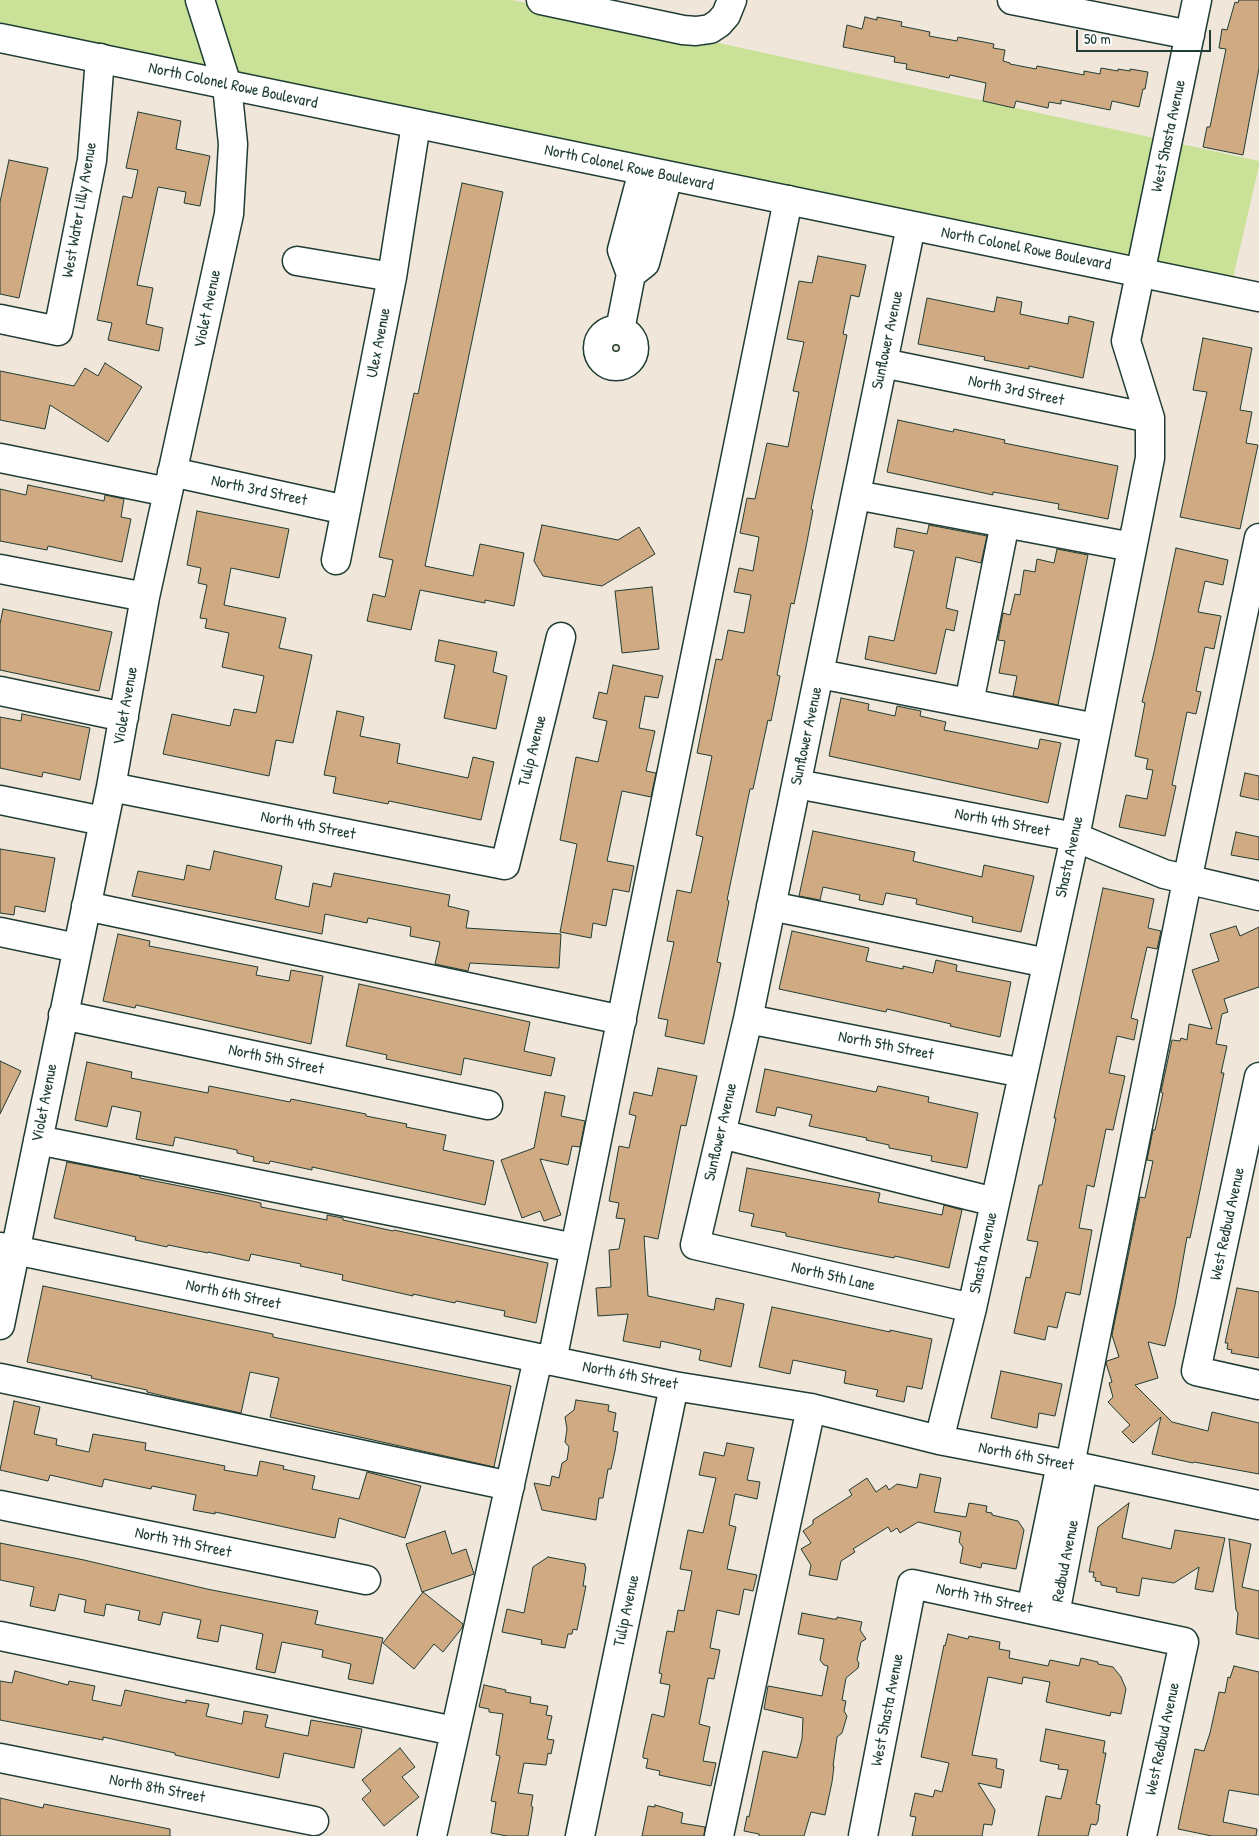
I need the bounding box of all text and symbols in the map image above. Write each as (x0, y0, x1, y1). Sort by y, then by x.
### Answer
scale bar (1079, 20, 1214, 52)
text: 50 m (1084, 28, 1111, 49)
street label: North Colonel Rowe Boulevard (147, 59, 319, 113)
street label: West Shasta Avenue (1148, 78, 1190, 194)
street label: West Water Lilly Avenue (59, 141, 101, 279)
street label: North Colonel Rowe Boulevard (543, 141, 715, 195)
street label: North Colonel Rowe Boulevard (940, 223, 1112, 275)
street label: Violet Avenue (190, 268, 226, 350)
street label: Sunflower Avenue (868, 289, 908, 391)
street label: Ulex Avenue (363, 306, 395, 380)
street label: North 3rd Street (966, 371, 1066, 411)
street label: North 3rd Street (209, 471, 309, 511)
street label: Violet Avenue (110, 665, 142, 747)
street label: Sunflower Avenue (787, 685, 827, 787)
street label: Tulip Avenue (515, 713, 551, 789)
street label: North 4th Street (953, 804, 1051, 842)
street label: North 4th Street (259, 807, 357, 845)
street label: Shasta Avenue (1052, 815, 1088, 899)
street label: North 5th Street (837, 1027, 935, 1065)
street label: North 5th Street (227, 1041, 325, 1079)
street label: Violet Avenue (28, 1062, 62, 1144)
street label: Sunflower Avenue (700, 1081, 742, 1183)
street label: West Redbud Avenue (1207, 1166, 1249, 1282)
street label: Shasta Avenue (966, 1211, 1002, 1295)
street label: North 5th Lane (789, 1258, 877, 1296)
street label: North 6th Street (184, 1276, 282, 1314)
street label: North 6th Street (581, 1357, 679, 1395)
street label: North 6th Street (977, 1438, 1075, 1476)
street label: Redbud Avenue (1049, 1518, 1083, 1604)
street label: North 7th Street (133, 1523, 233, 1563)
street label: Tulip Avenue (610, 1573, 644, 1649)
street label: North 7th Street (934, 1579, 1034, 1619)
street label: West Shasta Avenue (868, 1652, 908, 1768)
street label: West Redbud Avenue (1142, 1681, 1184, 1797)
street label: North 8th Street (108, 1770, 206, 1808)

